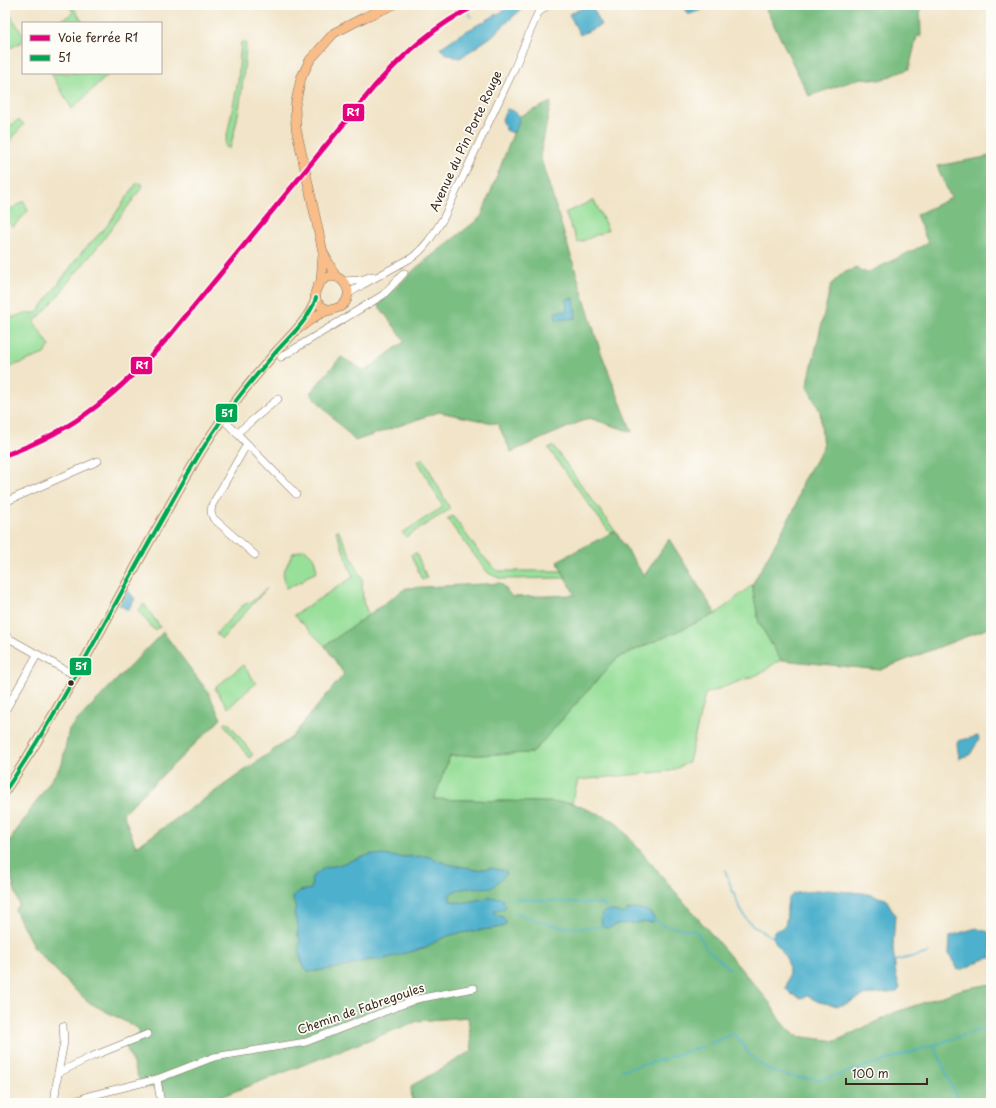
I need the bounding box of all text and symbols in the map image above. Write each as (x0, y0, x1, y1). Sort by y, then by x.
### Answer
legend (22, 22, 162, 74)
text: Voie ferrée R1 (58, 28, 138, 46)
text: 51 (58, 48, 71, 66)
street label: Avenue du Pin Porte Rouge (424, 67, 506, 214)
line badge: R1 (342, 103, 365, 122)
text: R1 (347, 103, 359, 120)
line badge: R1 (130, 356, 153, 375)
text: R1 (136, 356, 148, 373)
line badge: 51 (215, 403, 238, 423)
text: 51 (221, 404, 233, 421)
line badge: 51 (69, 657, 92, 676)
text: 51 (75, 657, 87, 674)
unlabelled marker (66, 678, 76, 688)
street label: Chemin de Fabregoules (295, 978, 427, 1038)
scale bar (846, 1060, 927, 1086)
text: 100 m (852, 1064, 889, 1082)

